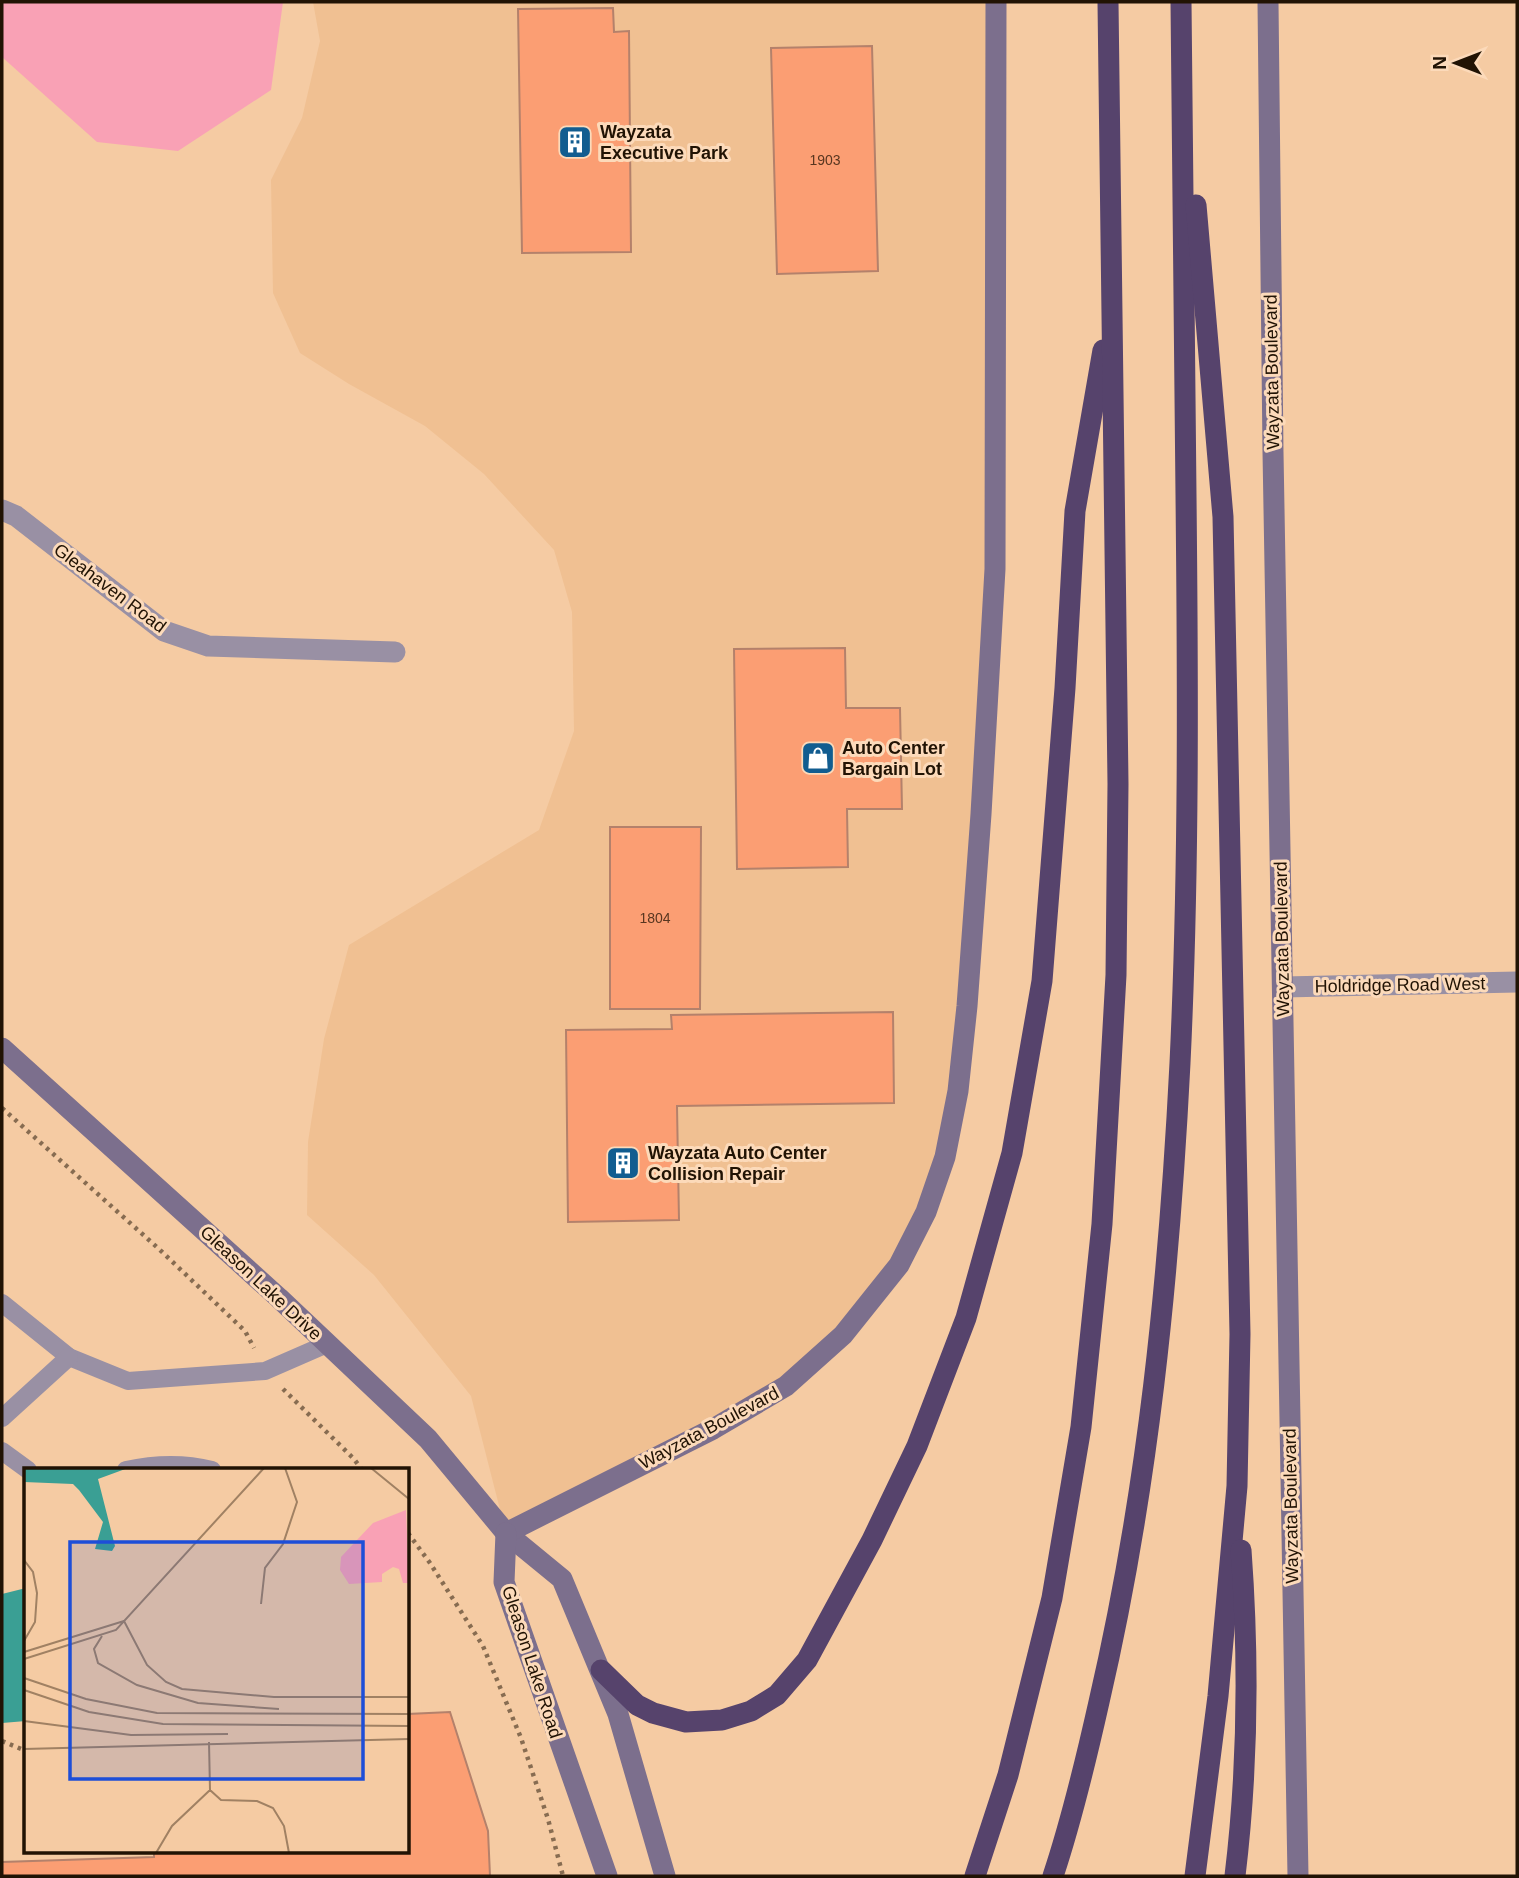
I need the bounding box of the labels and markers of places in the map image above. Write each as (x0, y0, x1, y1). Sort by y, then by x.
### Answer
place label: Wayzata Executive Park (600, 122, 729, 163)
building icon: Wayzata Executive Park (556, 123, 594, 161)
place label: Auto Center Bargain Lot (842, 738, 945, 779)
shop icon: Auto Center Bargain Lot (799, 739, 837, 777)
place label: Wayzata Auto Center Collision Repair (648, 1143, 827, 1184)
building icon: Wayzata Auto Center Collision Repair (604, 1144, 642, 1182)

